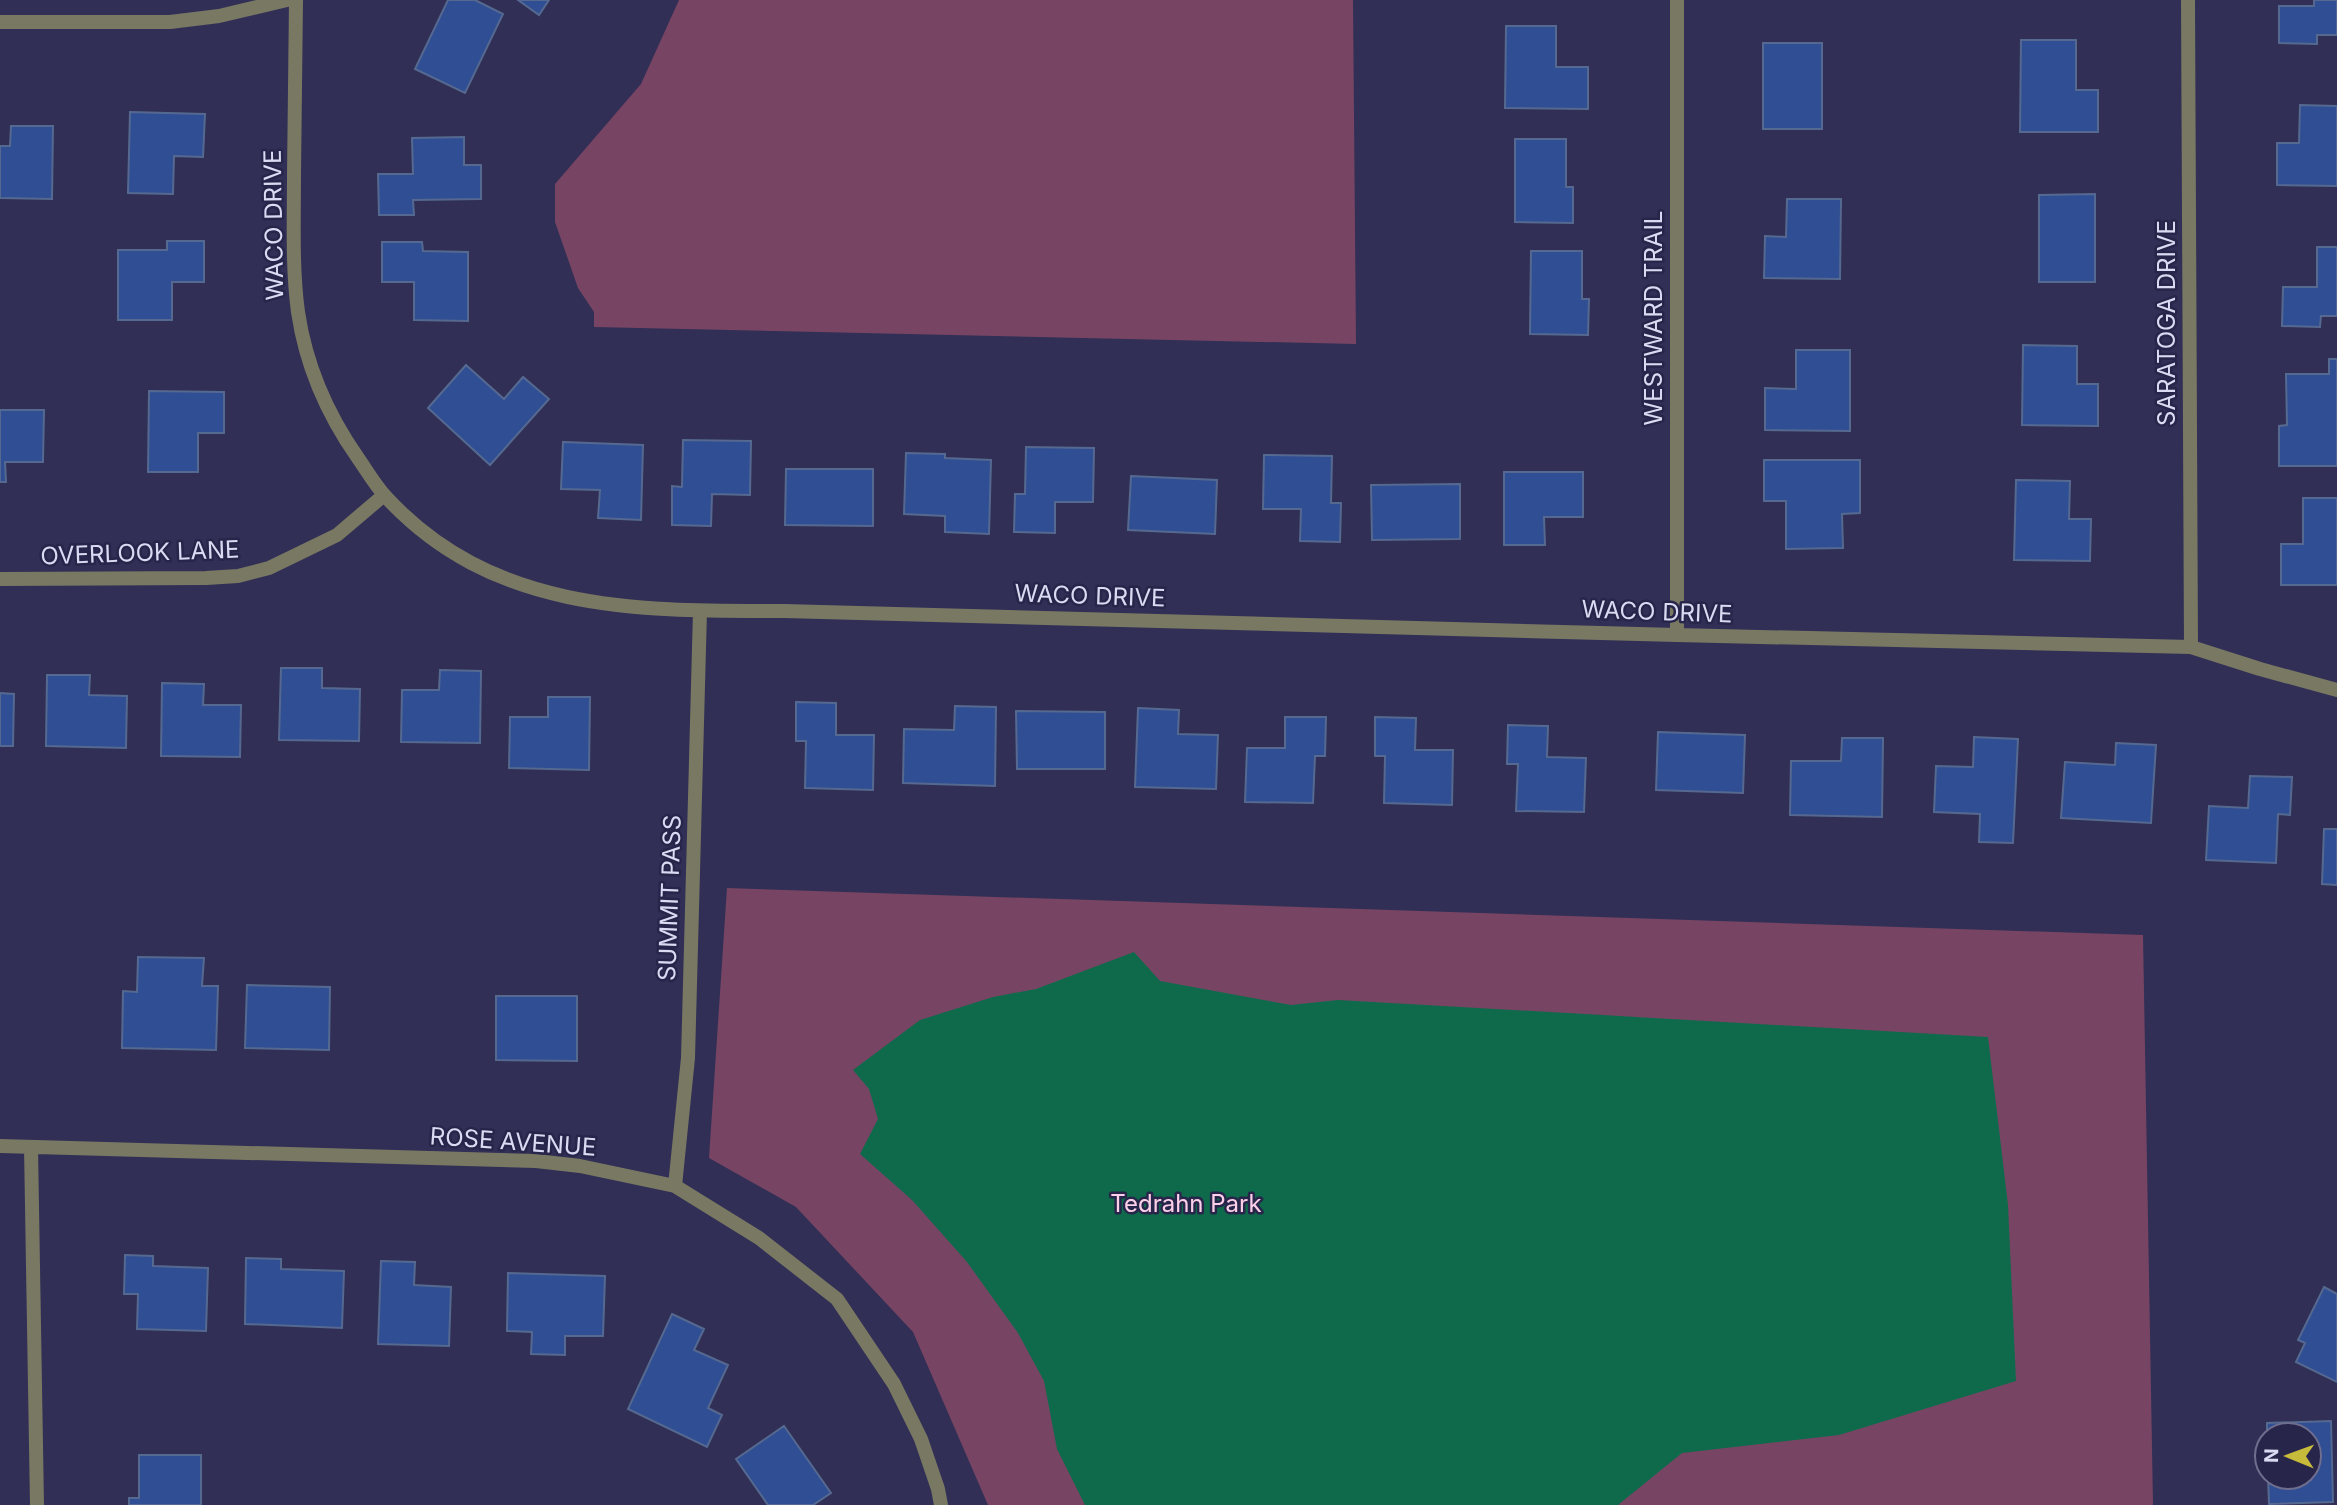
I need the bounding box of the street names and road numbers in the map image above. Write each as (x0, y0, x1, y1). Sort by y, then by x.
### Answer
street label: WACO DRIVE (258, 149, 289, 301)
street label: WESTWARD TRAIL (1639, 211, 1668, 425)
street label: SARATOGA DRIVE (2152, 220, 2181, 426)
street label: OVERLOOK LANE (40, 535, 240, 570)
street label: WACO DRIVE (1014, 578, 1166, 613)
street label: WACO DRIVE (1581, 594, 1733, 629)
street label: SUMMIT PASS (652, 814, 687, 982)
street label: ROSE AVENUE (429, 1121, 597, 1162)

